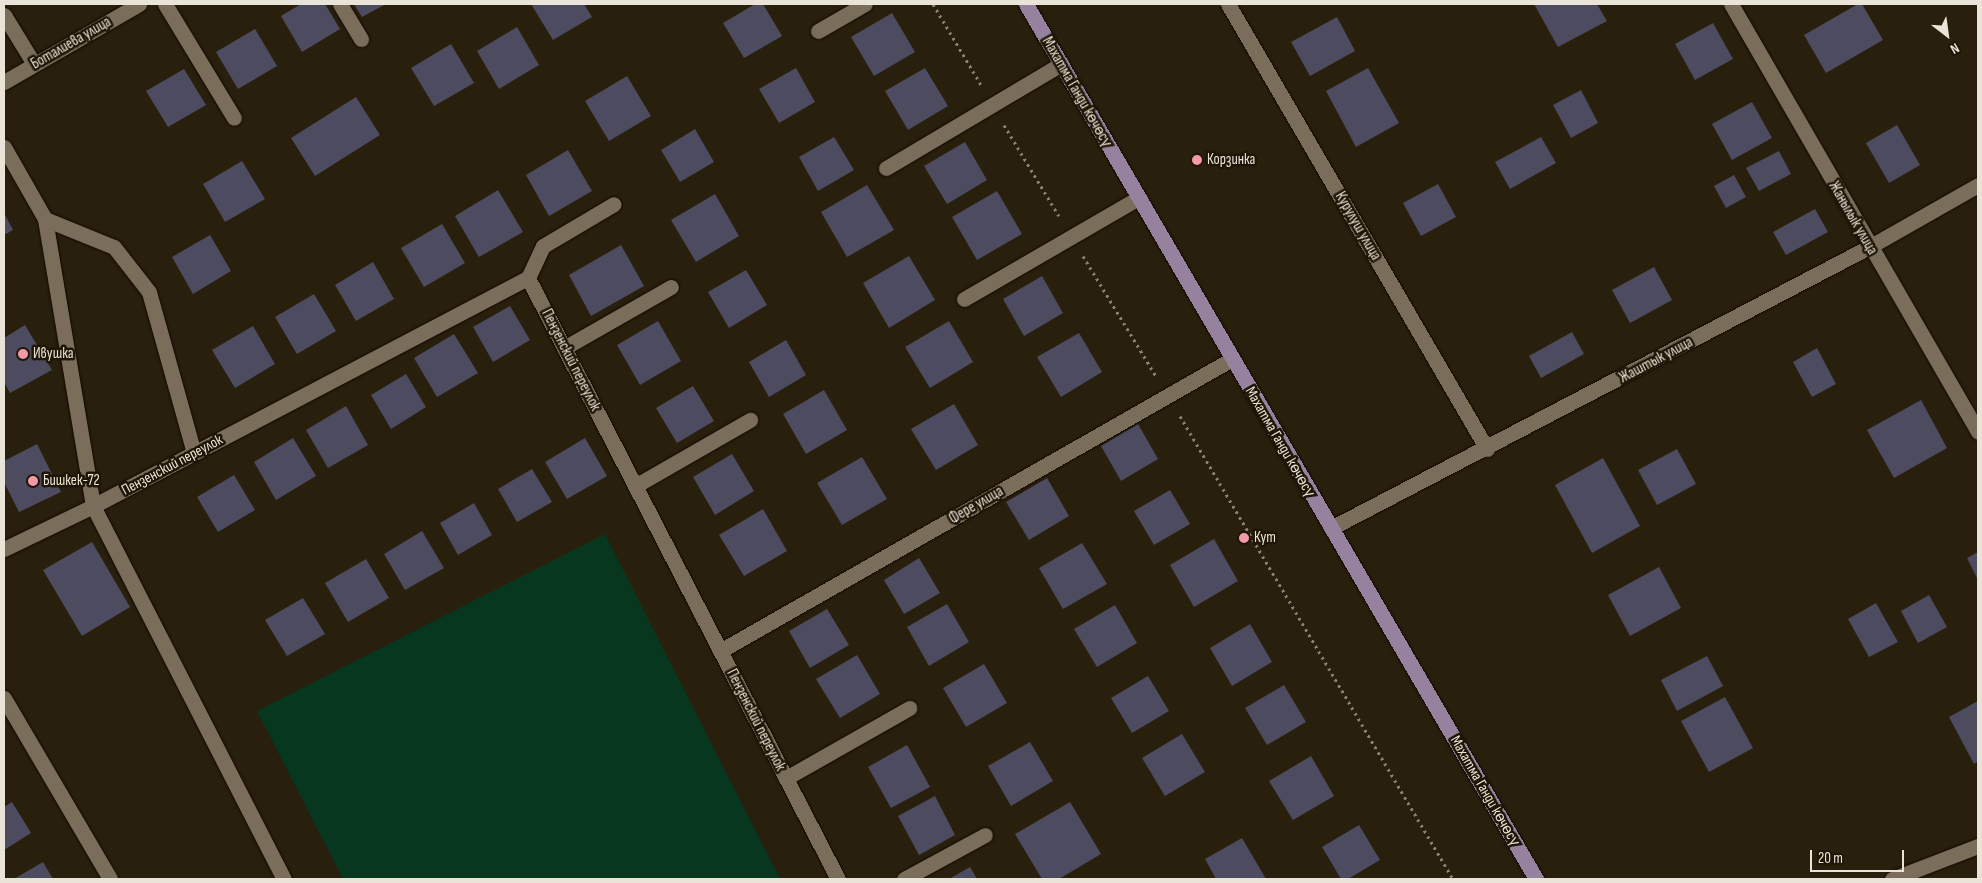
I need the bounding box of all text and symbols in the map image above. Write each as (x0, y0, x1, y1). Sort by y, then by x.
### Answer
north arrow (1922, 10, 1972, 60)
street label: Боталиева улица (28, 13, 114, 73)
street label: Махатма Ганди көчөсү (1038, 34, 1116, 150)
text: N (1947, 39, 1962, 58)
place label: Корзинка (1207, 151, 1255, 169)
marker: Корзинка (1191, 154, 1203, 166)
street label: Жанылык улица (1825, 178, 1881, 258)
street label: Курулуш улица (1331, 189, 1385, 263)
street label: Пензенский переулок (538, 306, 604, 414)
street label: Жаштык улица (1616, 333, 1696, 387)
place label: Ивушка (33, 345, 73, 363)
marker: Ивушка (17, 348, 29, 360)
street label: Махатма Ганди көчөсү (1241, 384, 1319, 500)
street label: Пензенский переулок (118, 431, 226, 499)
place label: Бишкек-72 (43, 472, 100, 490)
marker: Бишкек-72 (27, 475, 39, 487)
street label: Фере улица (946, 482, 1006, 528)
place label: Кут (1254, 529, 1276, 547)
marker: Кут (1238, 532, 1250, 544)
street label: Пензенский переулок (723, 666, 789, 774)
street label: Махатма Ганди көчөсү (1446, 733, 1524, 849)
scale bar (1812, 840, 1906, 872)
text: 20 m (1818, 849, 1843, 868)

